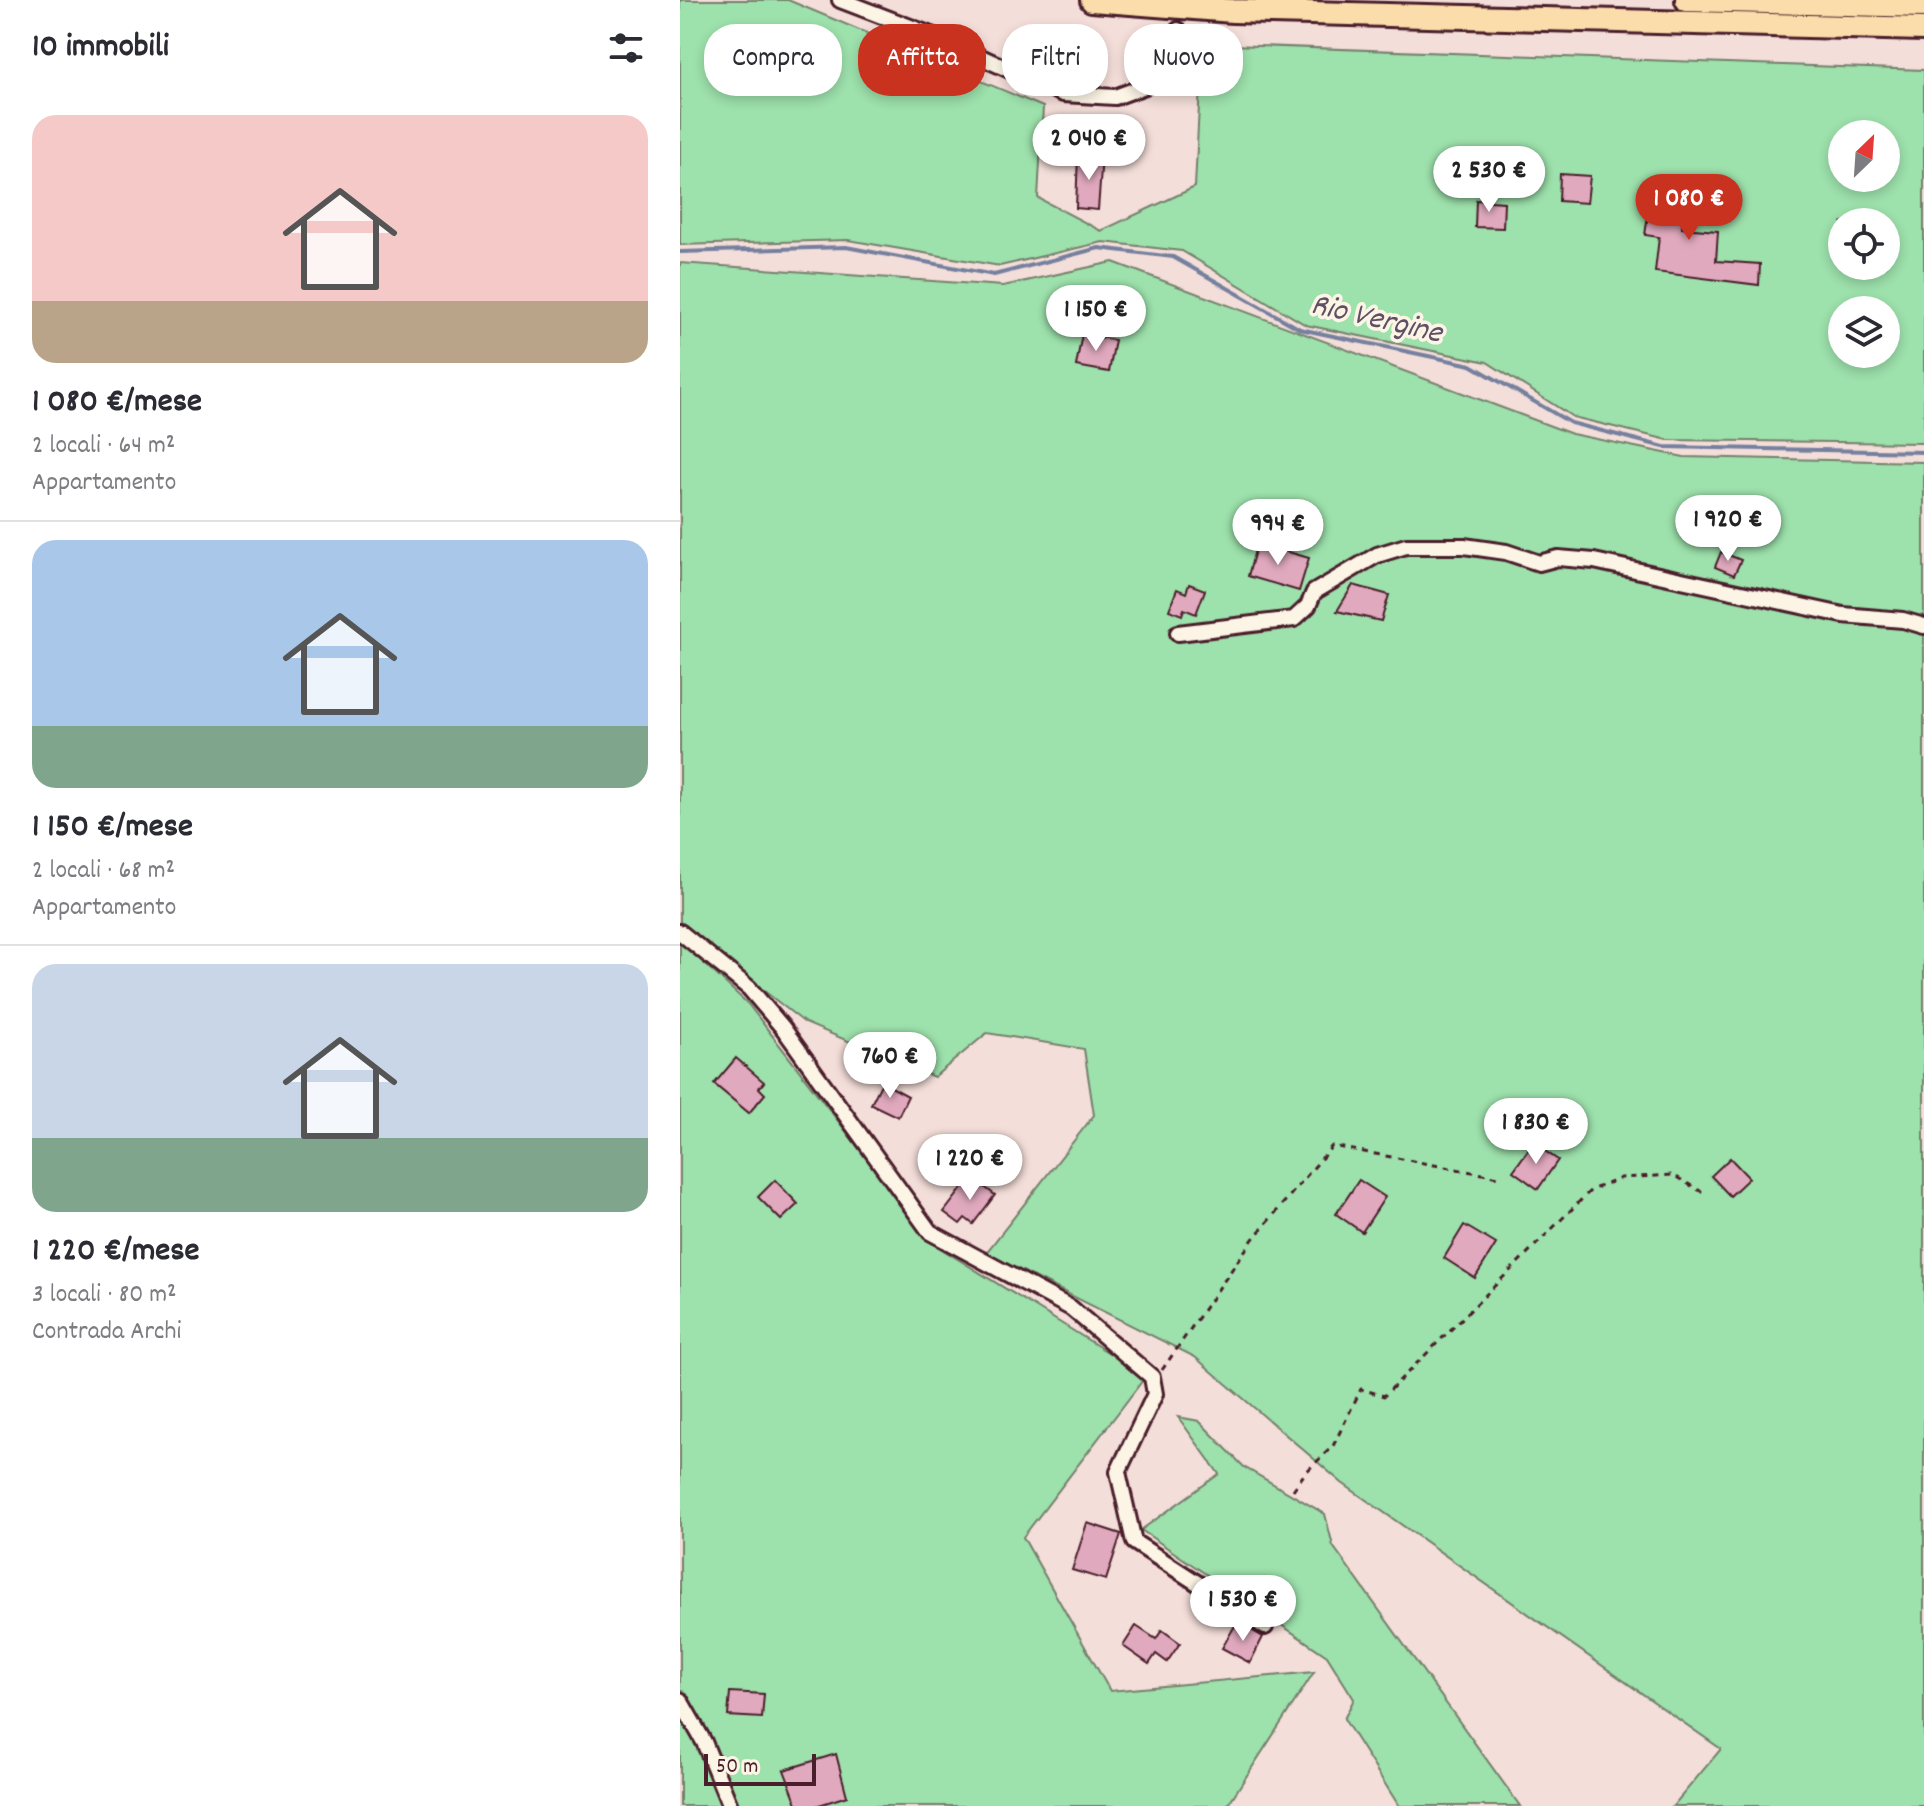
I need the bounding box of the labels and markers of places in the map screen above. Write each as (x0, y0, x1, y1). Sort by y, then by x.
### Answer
pin: 2 040 € (1015, 114, 1163, 182)
pin: 2 530 € (1415, 146, 1563, 214)
pin: 1 080 € (1615, 174, 1763, 242)
pin: 1 150 € (1022, 285, 1170, 353)
pin: 1 920 € (1654, 495, 1802, 563)
pin: 994 € (1222, 499, 1334, 567)
pin: 760 € (834, 1032, 946, 1100)
pin: 1 830 € (1462, 1098, 1610, 1166)
pin: 1 220 € (896, 1134, 1044, 1202)
pin: 1 530 € (1169, 1575, 1317, 1643)

